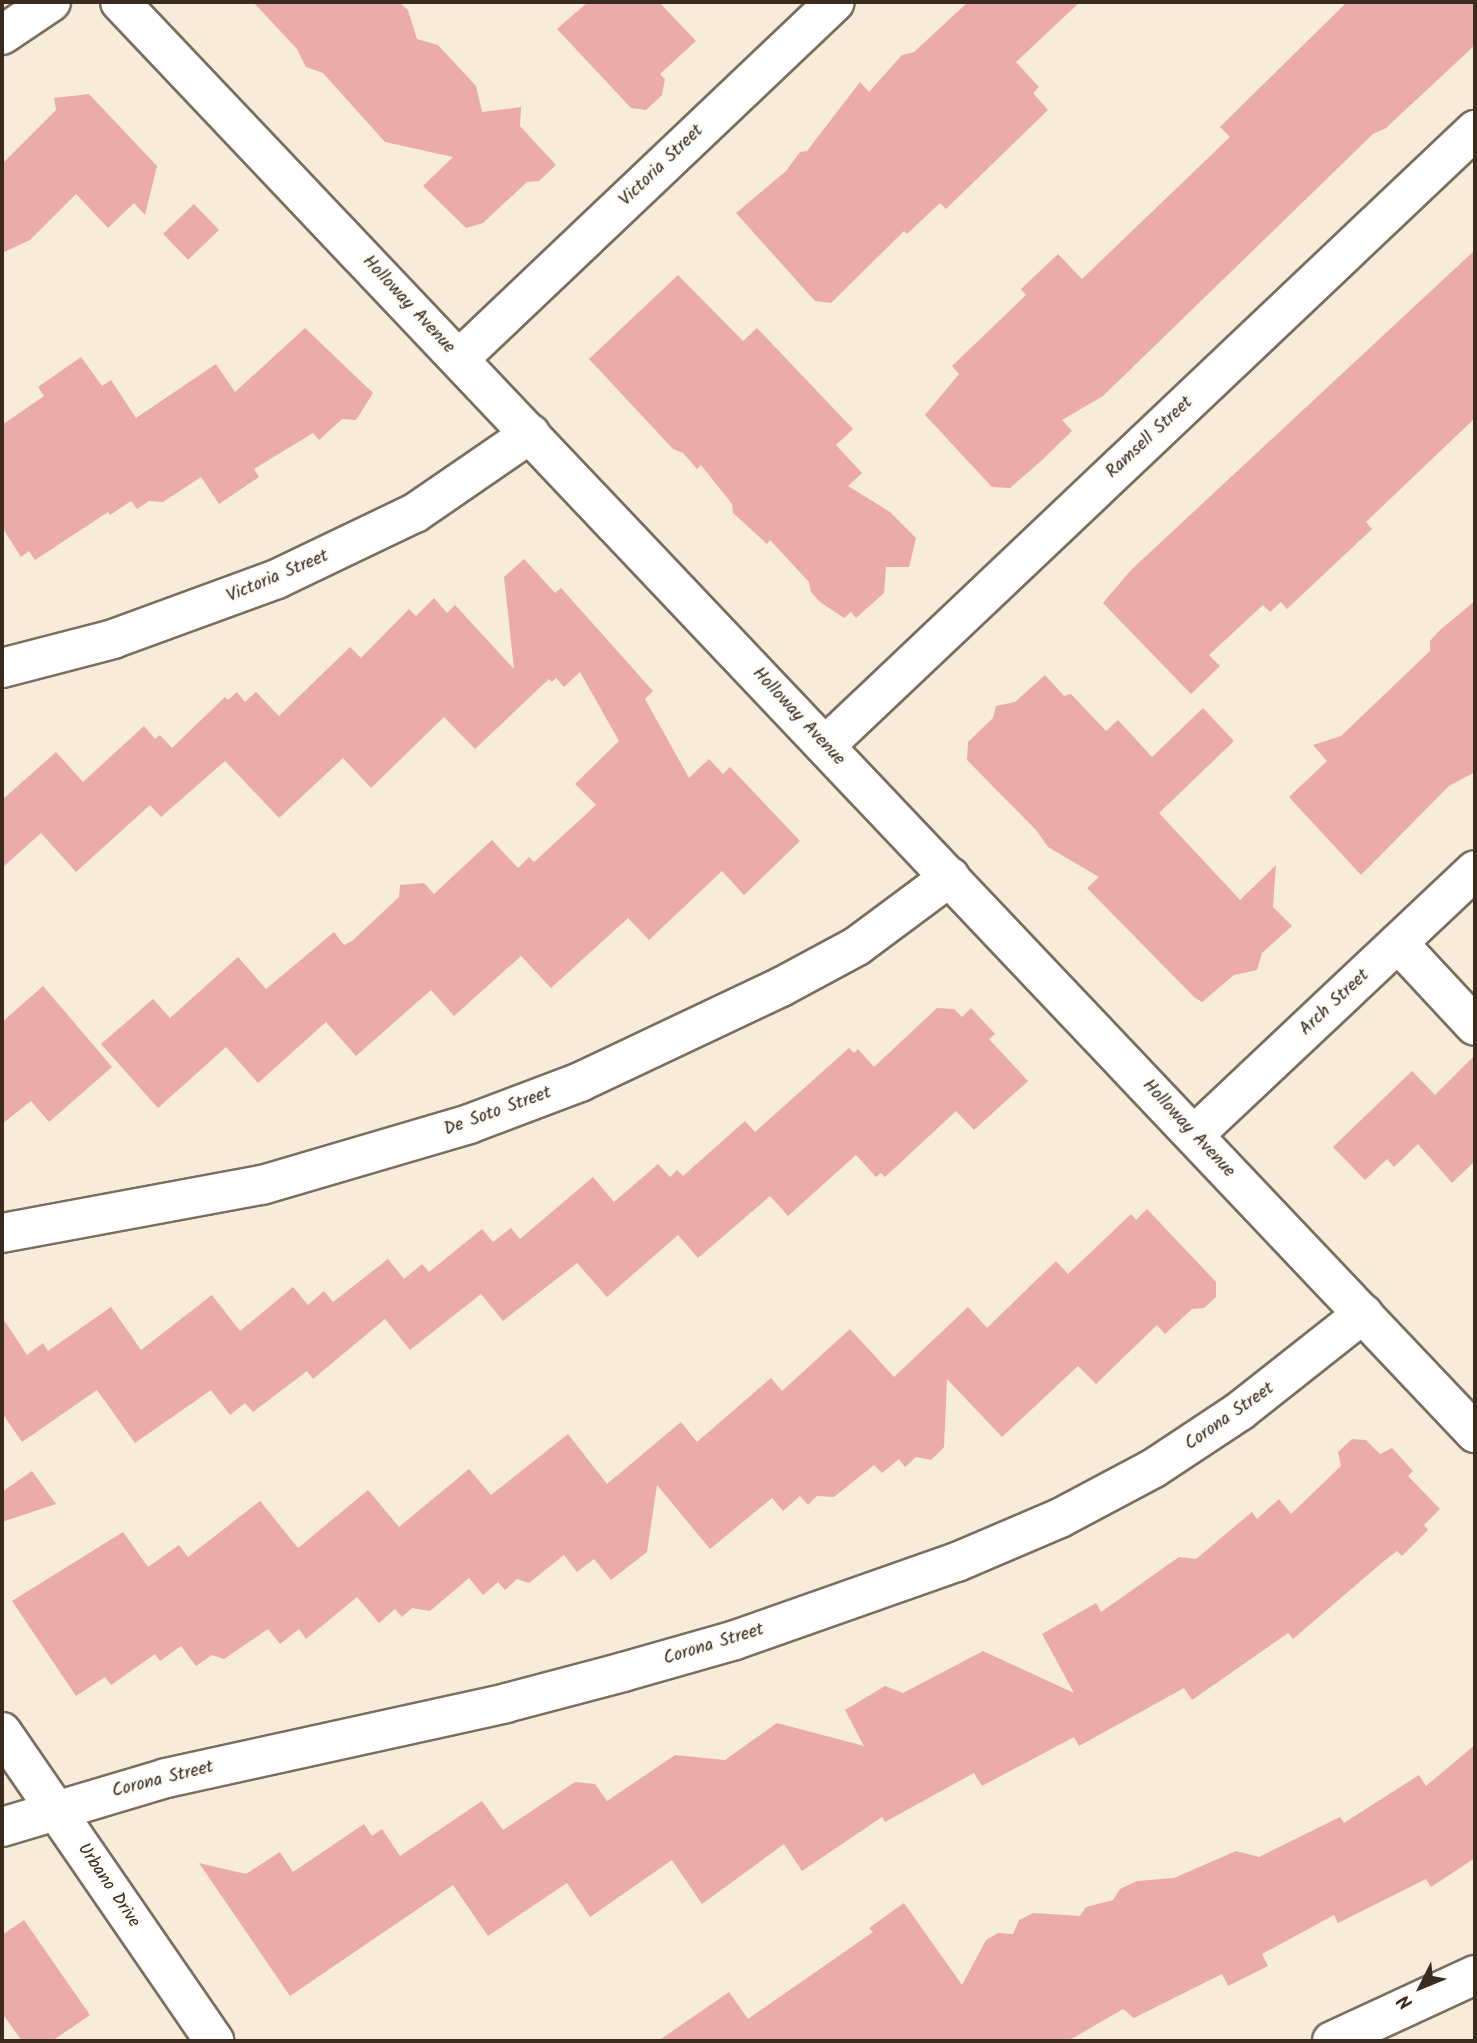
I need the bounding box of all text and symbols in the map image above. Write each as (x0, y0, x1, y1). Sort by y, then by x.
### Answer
street label: Victoria Street (615, 121, 709, 211)
street label: Holloway Avenue (357, 251, 459, 359)
street label: Ramsell Street (1102, 392, 1198, 484)
street label: Victoria Street (224, 546, 332, 608)
street label: Holloway Avenue (747, 663, 849, 771)
street label: Arch Street (1296, 965, 1374, 1041)
street label: Holloway Avenue (1137, 1075, 1239, 1183)
street label: De Soto Street (441, 1083, 555, 1141)
street label: Corona Street (1181, 1378, 1279, 1456)
street label: Corona Street (661, 1619, 767, 1671)
street label: Corona Street (110, 1757, 216, 1803)
street label: Urbano Drive (72, 1840, 144, 1932)
north arrow (1386, 1952, 1456, 2022)
text: N (1391, 1987, 1421, 2016)

